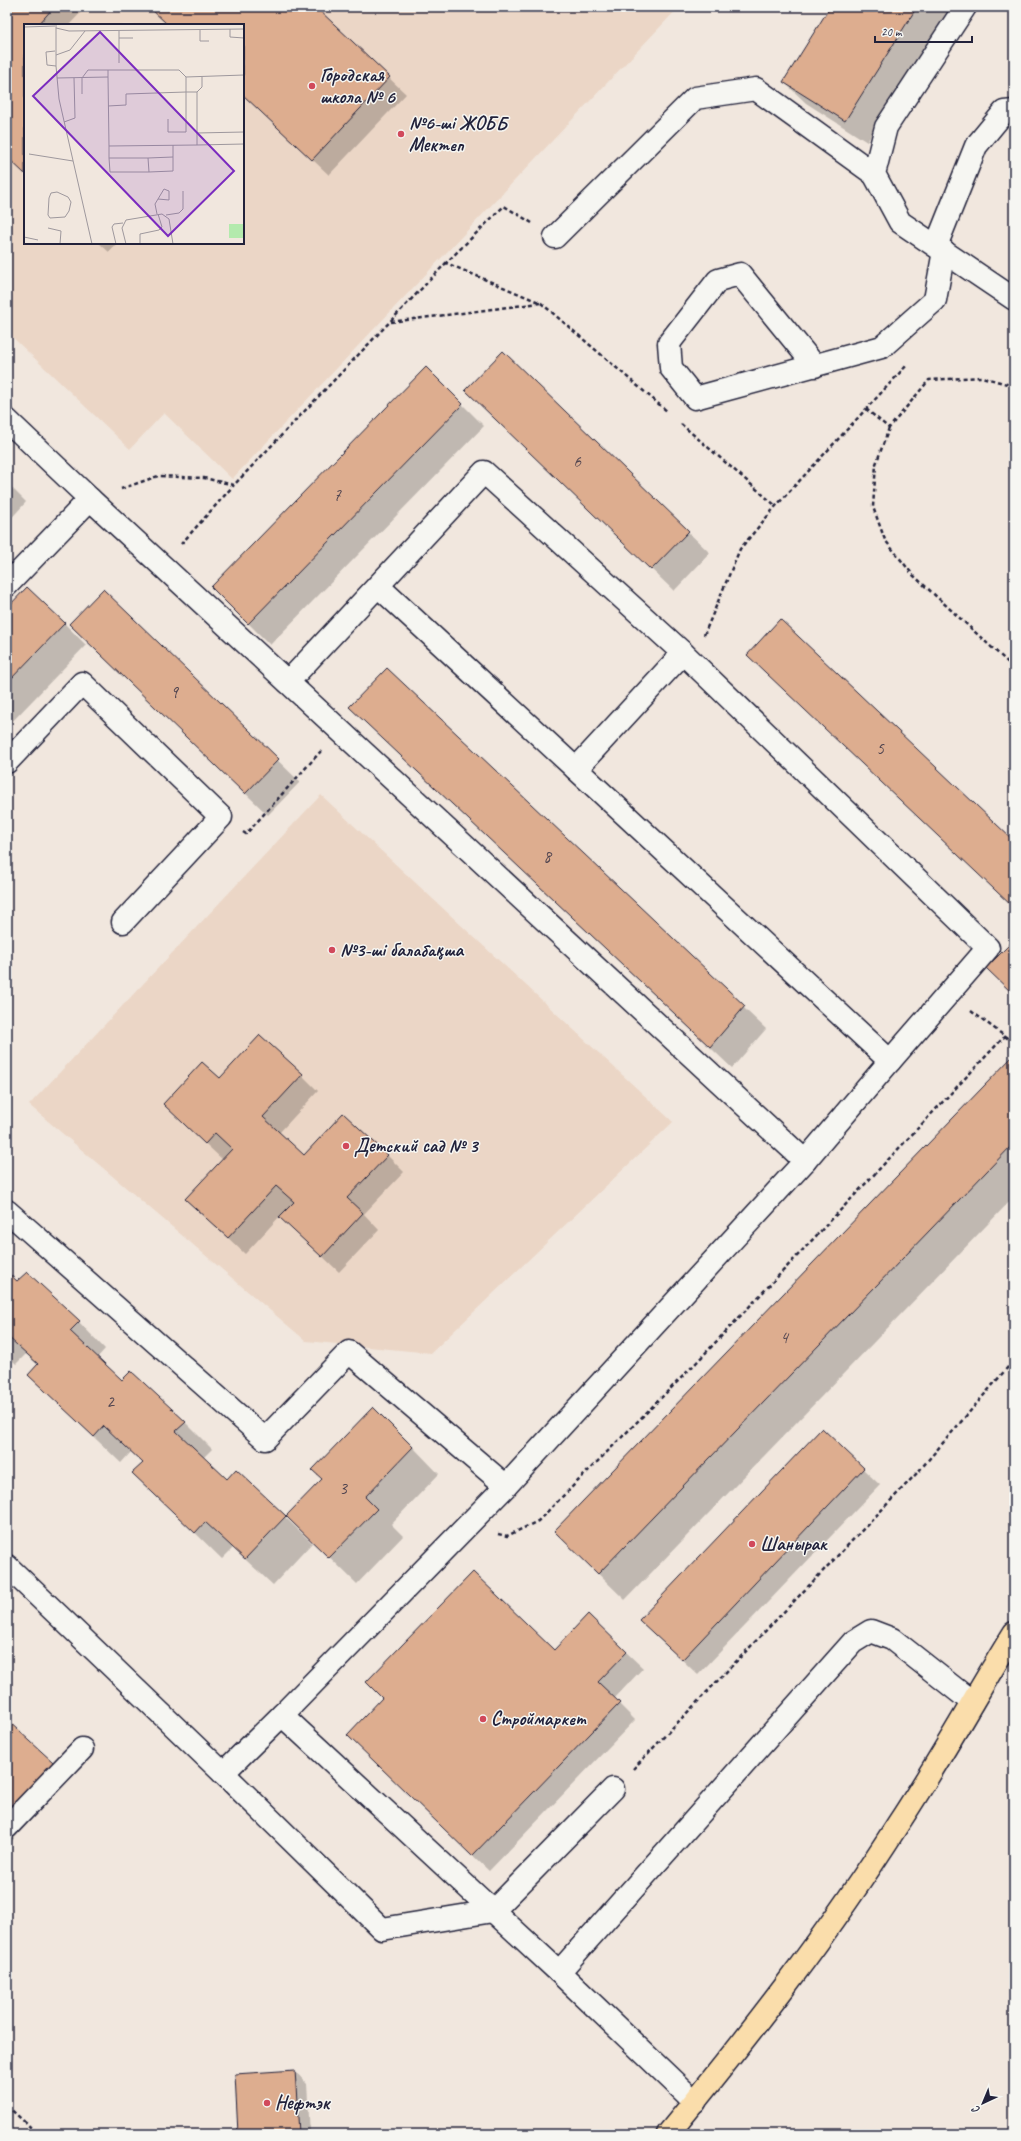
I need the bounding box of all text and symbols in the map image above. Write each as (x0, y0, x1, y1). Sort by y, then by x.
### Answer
scale bar (875, 18, 972, 44)
inset map (24, 24, 244, 244)
text: 20 m (881, 24, 903, 40)
place label: Городская школа № 6 (320, 63, 397, 109)
marker: Городская школа № 6 (307, 81, 317, 91)
place label: №6-ші ЖОББ Мектеп (409, 111, 510, 157)
marker: №6-ші ЖОББ Мектеп (396, 129, 406, 139)
house number: 6 (573, 451, 582, 472)
house number: 7 (333, 485, 342, 506)
house number: 9 (170, 682, 179, 703)
house number: 5 (876, 738, 885, 759)
house number: 8 (543, 846, 553, 867)
place label: №3-ші балабақша (340, 938, 465, 962)
marker: №3-ші балабақша (327, 945, 337, 955)
place label: Детский сад № 3 (354, 1134, 480, 1158)
marker: Детский сад № 3 (341, 1141, 351, 1151)
house number: 4 (780, 1327, 790, 1348)
house number: 2 (106, 1391, 115, 1412)
house number: 3 (339, 1478, 348, 1499)
place label: Шанырак (760, 1532, 828, 1556)
marker: Шанырак (747, 1539, 757, 1549)
place label: Строймаркет (491, 1707, 587, 1731)
marker: Строймаркет (478, 1714, 488, 1724)
north arrow (963, 2083, 1003, 2123)
place label: Нефтэк (275, 2091, 332, 2115)
marker: Нефтэк (262, 2098, 272, 2108)
text: С (968, 2102, 983, 2117)

